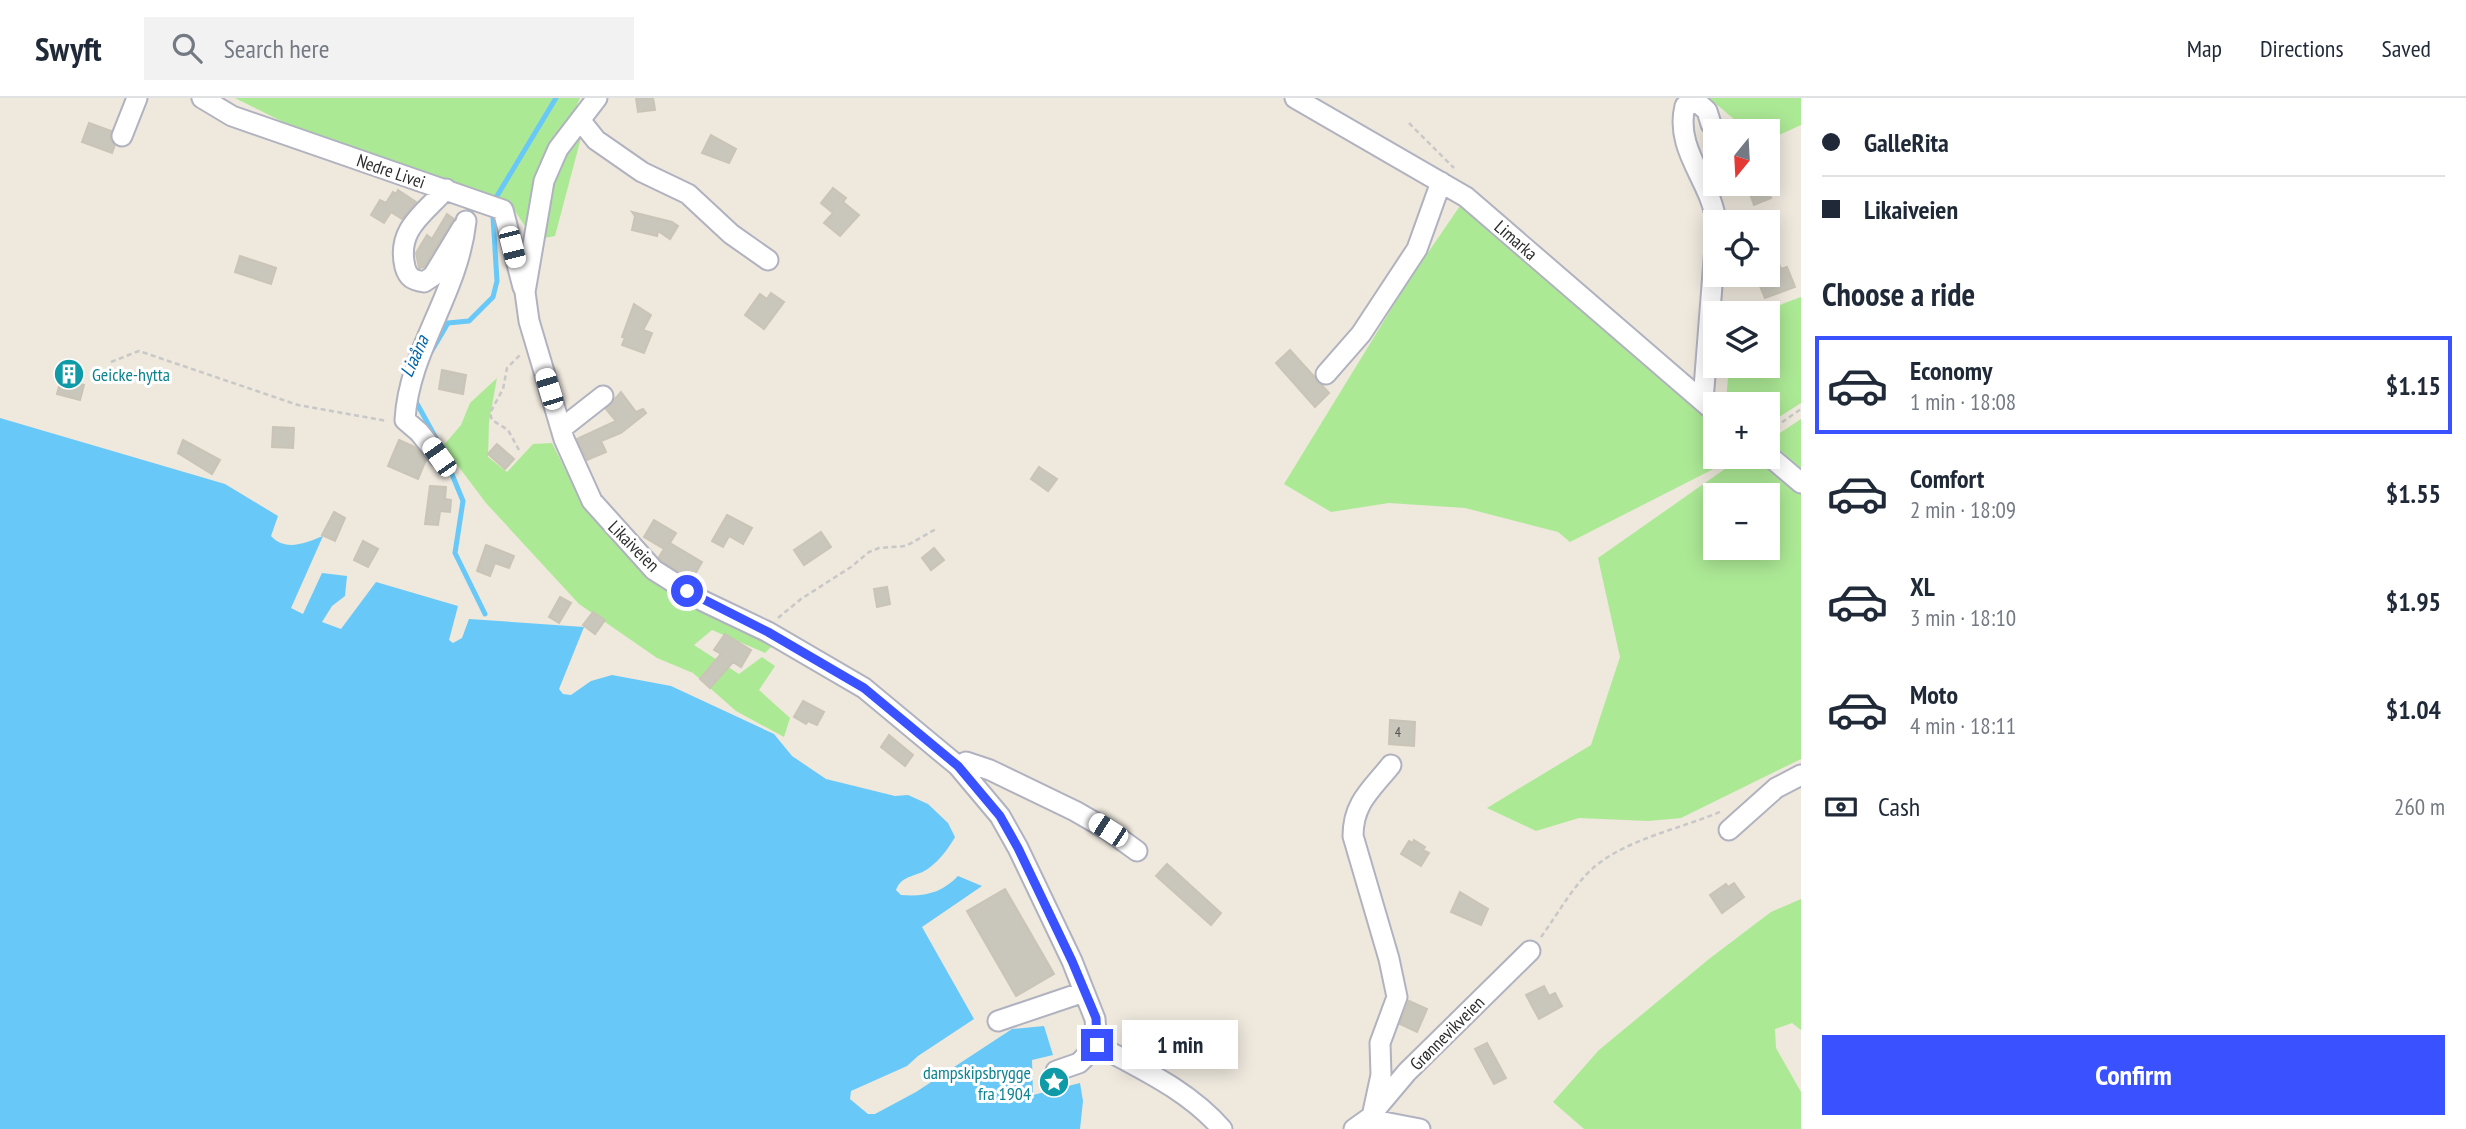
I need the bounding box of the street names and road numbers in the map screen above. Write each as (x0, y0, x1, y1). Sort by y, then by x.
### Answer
street label: Nedre Livei (354, 149, 428, 193)
street label: Limarka (1490, 215, 1542, 265)
street label: Likaiveien (604, 516, 664, 576)
street label: Grønnevikveien (1405, 991, 1489, 1075)

